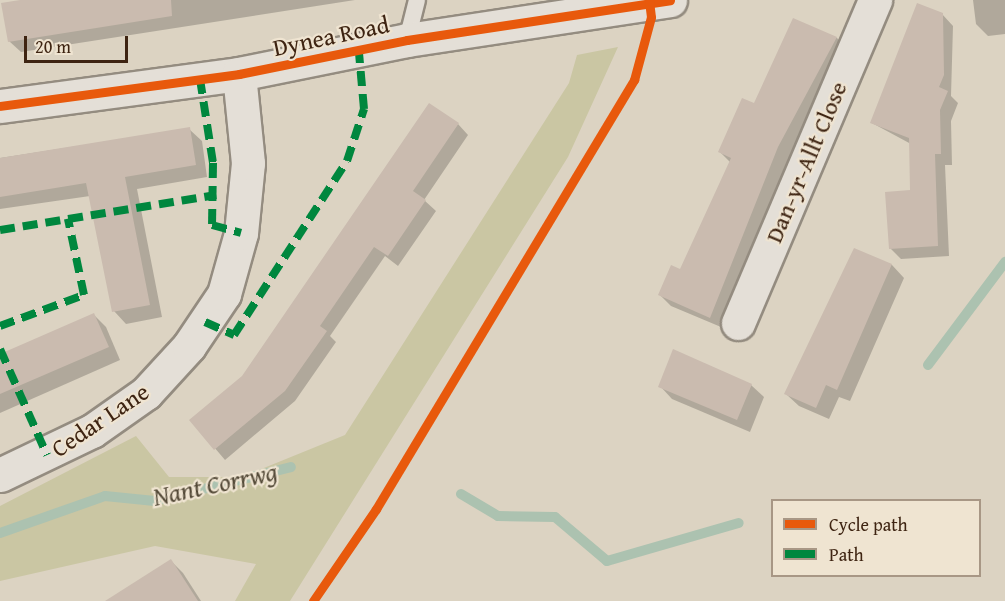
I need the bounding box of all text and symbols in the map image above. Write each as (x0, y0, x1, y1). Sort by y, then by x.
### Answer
street label: Dynea Road (270, 10, 392, 62)
scale bar (27, 24, 130, 62)
text: 20 m (35, 33, 71, 60)
street label: Dan-yr-Allt Close (759, 77, 853, 247)
street label: Cedar Lane (46, 377, 154, 463)
water label: Nant Corrwg (150, 456, 280, 512)
legend (771, 499, 981, 577)
text: Cycle path (829, 511, 908, 538)
text: Path (829, 541, 864, 568)

